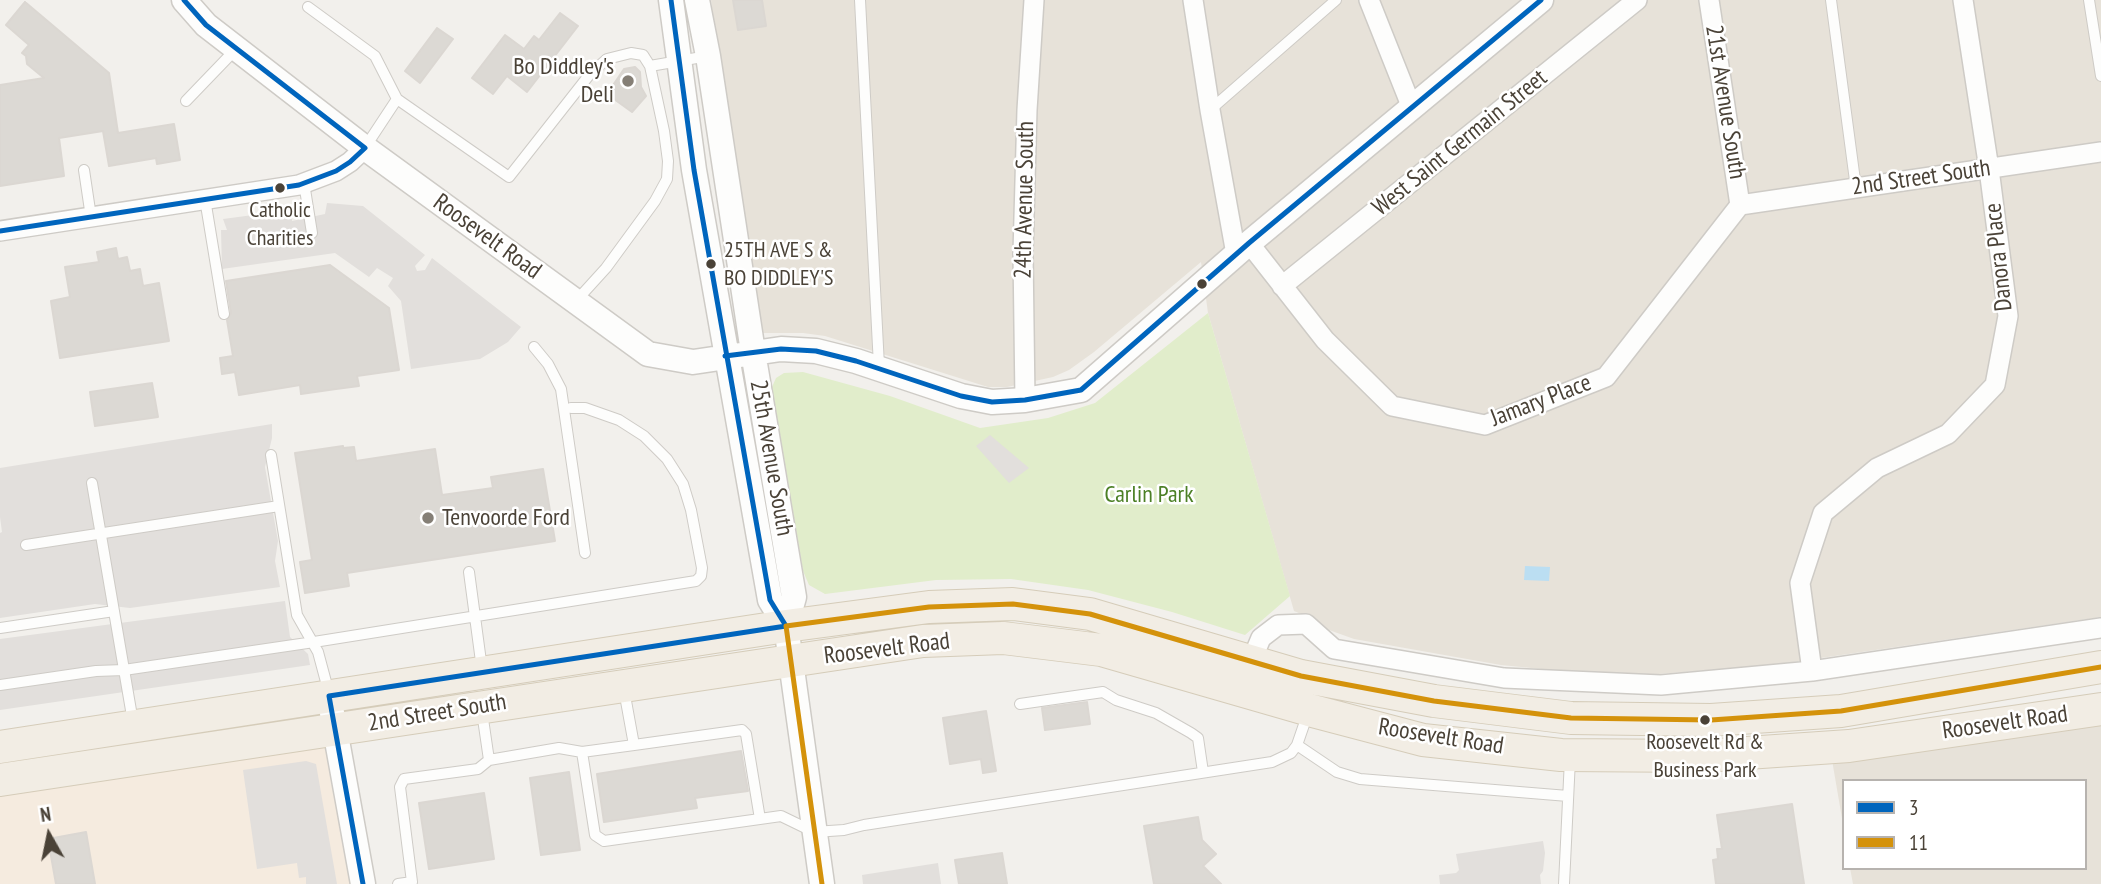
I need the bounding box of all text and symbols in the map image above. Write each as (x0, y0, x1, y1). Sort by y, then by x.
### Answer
street label: 21st Avenue South (1699, 23, 1751, 181)
place label: Bo Diddley's Deli (513, 53, 614, 109)
street label: West Saint Germain Street (1367, 64, 1553, 222)
marker: Bo Diddley's Deli (620, 73, 636, 89)
street label: 24th Avenue South (1009, 121, 1041, 279)
street label: 2nd Street South (1850, 154, 1992, 202)
marker: Catholic Charities (273, 181, 287, 195)
street label: Roosevelt Road (427, 188, 547, 286)
place label: Catholic Charities (247, 198, 313, 249)
street label: Danora Place (1979, 202, 2019, 312)
place label: 25TH AVE S & BO DIDDLEY'S (724, 238, 833, 290)
marker: 25TH AVE S & BO DIDDLEY'S (704, 257, 718, 271)
unlabelled marker (1195, 277, 1209, 291)
street label: Jamary Place (1487, 369, 1595, 433)
street label: 25th Avenue South (743, 378, 799, 538)
park label: Carlin Park (1105, 481, 1193, 509)
place label: Tenvoorde Ford (442, 504, 570, 532)
marker: Tenvoorde Ford (420, 510, 436, 526)
street label: Roosevelt Road (823, 627, 951, 671)
street label: 2nd Street South (366, 688, 508, 738)
street label: Roosevelt Road (1940, 700, 2070, 746)
street label: Roosevelt Road (1376, 713, 1506, 761)
marker: Roosevelt Rd & Business Park (1698, 713, 1712, 727)
place label: Roosevelt Rd & Business Park (1646, 730, 1764, 782)
legend (1842, 779, 2087, 870)
text: 3 (1909, 794, 1918, 821)
north arrow (14, 800, 84, 870)
text: N (39, 802, 53, 827)
text: 11 (1909, 829, 1928, 856)

